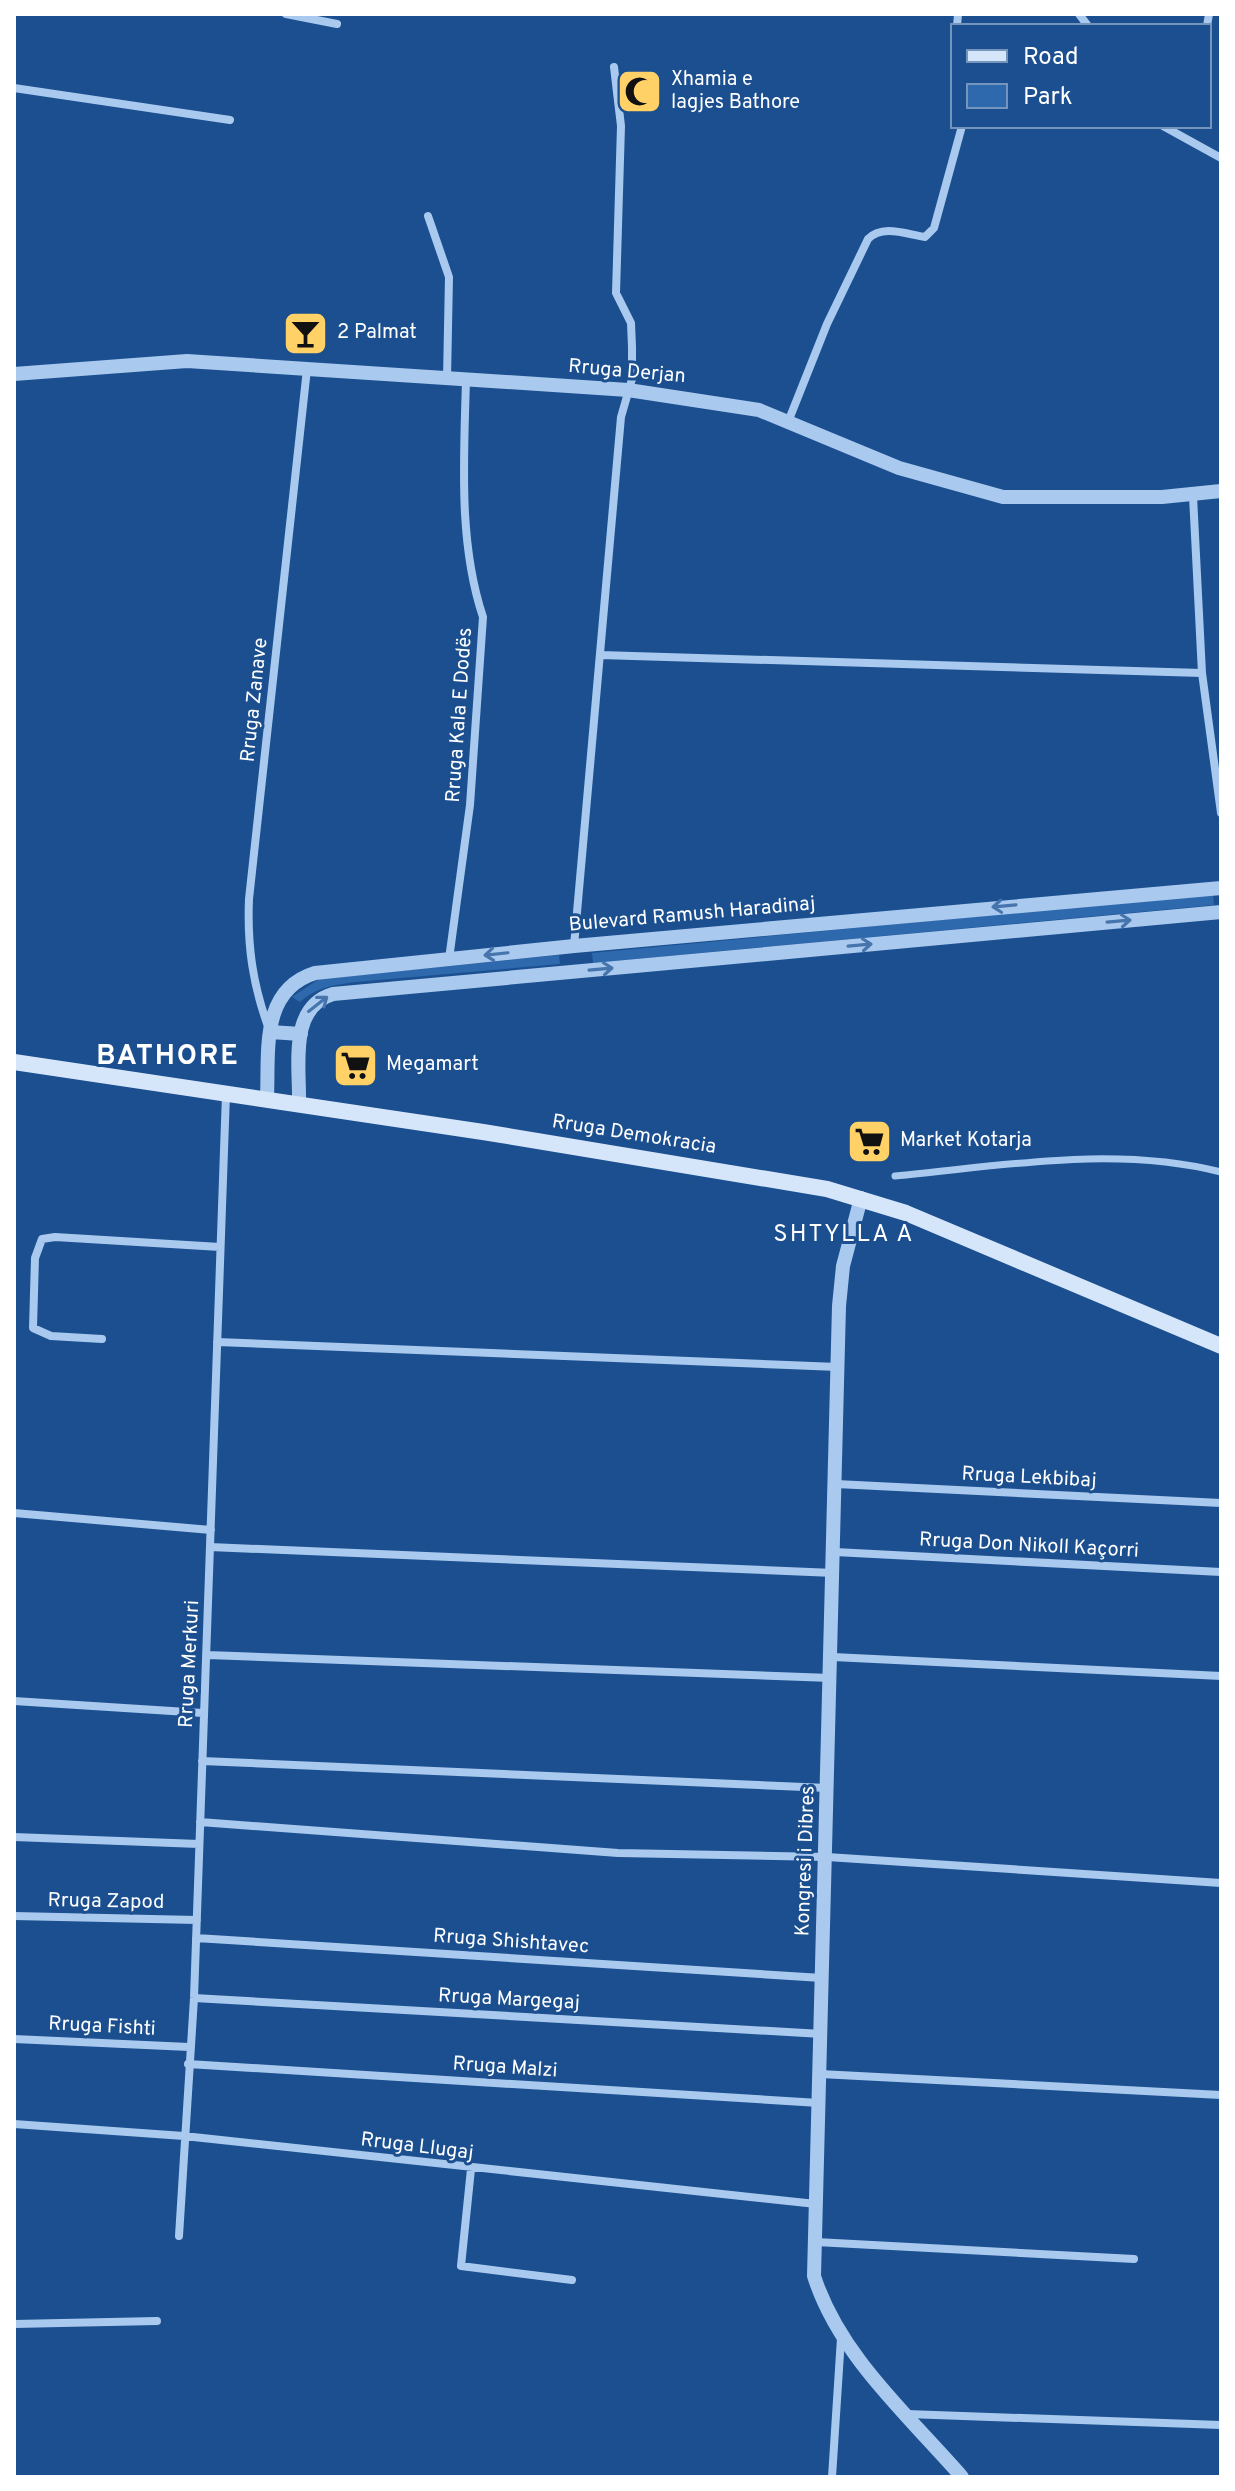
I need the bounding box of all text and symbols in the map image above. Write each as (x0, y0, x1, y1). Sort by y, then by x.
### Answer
legend (951, 24, 1211, 128)
text: Road (1023, 43, 1079, 73)
mosque icon: Xhamia e lagjes Bathore (616, 67, 664, 115)
place label: Xhamia e lagjes Bathore (671, 67, 800, 116)
text: Park (1023, 83, 1073, 113)
bar icon: 2 Palmat (282, 309, 330, 357)
place label: 2 Palmat (337, 320, 417, 346)
street label: Rruga Derjan (567, 354, 687, 390)
street label: Rruga Kala E Dodës (441, 627, 479, 803)
street label: Rruga Zanave (236, 636, 274, 764)
street label: Bulevard Ramush Haradinaj (568, 891, 816, 939)
one-way arrow (991, 899, 1018, 914)
one-way arrow (1105, 913, 1132, 928)
one-way arrow (846, 937, 873, 952)
one-way arrow (484, 947, 510, 962)
one-way arrow (587, 962, 614, 977)
one-way arrow (306, 996, 328, 1013)
district label: BATHORE (96, 1039, 240, 1075)
supermarket icon: Megamart (331, 1041, 379, 1089)
place label: Megamart (386, 1052, 479, 1078)
street label: Rruga Demokracia (550, 1109, 718, 1161)
supermarket icon: Market Kotarja (845, 1117, 893, 1165)
place label: Market Kotarja (900, 1128, 1032, 1154)
district label: SHTYLLA A (773, 1220, 915, 1250)
street label: Rruga Lekbibaj (961, 1461, 1097, 1495)
street label: Rruga Don Nikoll Kaçorri (918, 1527, 1140, 1565)
street label: Rruga Merkuri (174, 1599, 206, 1729)
street label: Kongresi i Dibres (790, 1785, 822, 1937)
street label: Rruga Zapod (47, 1888, 165, 1916)
street label: Rruga Shishtavec (432, 1924, 590, 1960)
street label: Rruga Margegaj (437, 1983, 581, 2017)
street label: Rruga Fishti (48, 2011, 156, 2043)
street label: Rruga Malzi (452, 2051, 558, 2085)
street label: Rruga Llugaj (359, 2127, 475, 2167)

